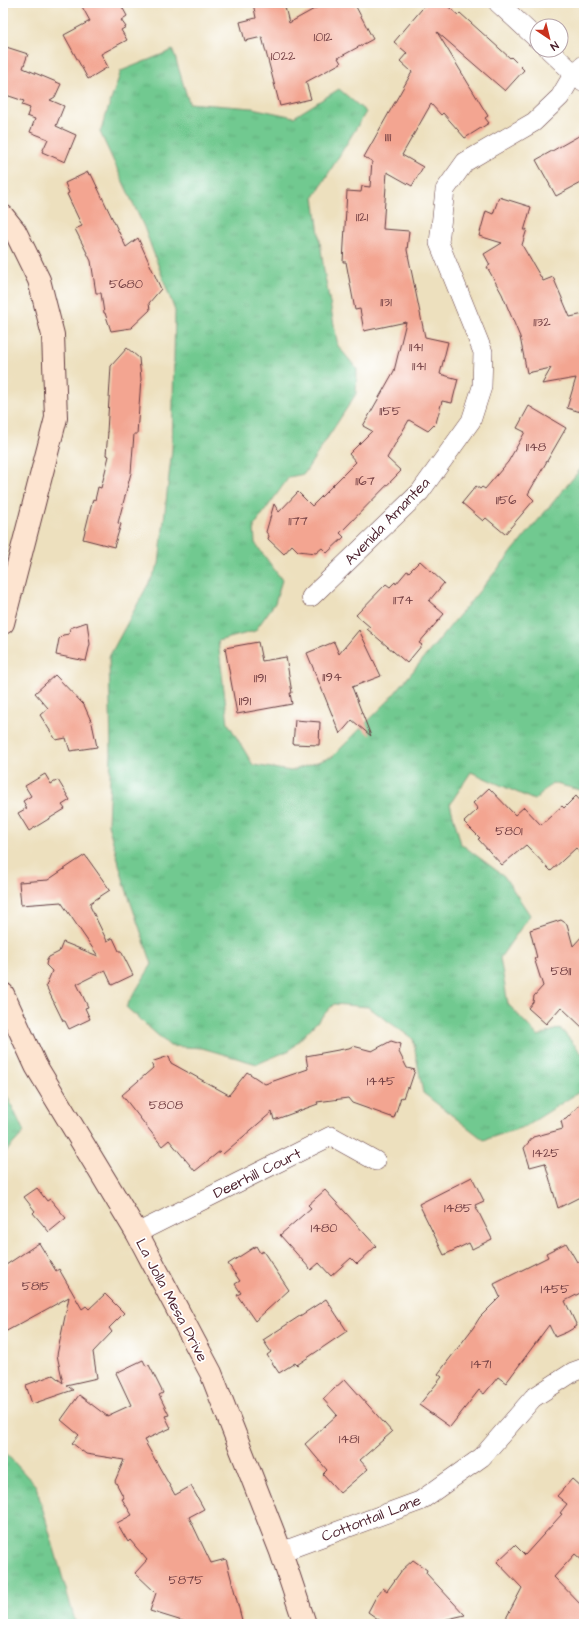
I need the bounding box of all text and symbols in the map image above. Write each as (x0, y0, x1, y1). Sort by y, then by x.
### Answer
north arrow (529, 18, 569, 58)
house number: 1012 (314, 28, 333, 46)
text: N (547, 38, 562, 54)
house number: 1022 (271, 47, 296, 65)
house number: 1111 (385, 128, 392, 146)
house number: 1121 (356, 208, 369, 226)
house number: 5680 (109, 275, 143, 293)
house number: 1131 (380, 293, 392, 311)
house number: 1132 (533, 313, 551, 331)
house number: 1141 (409, 338, 423, 356)
house number: 1141 (412, 357, 426, 375)
house number: 1155 (379, 402, 401, 420)
house number: 1148 (526, 438, 547, 456)
street label: Avenida Amantea (340, 472, 435, 570)
house number: 1167 (355, 472, 375, 490)
house number: 1156 (496, 491, 516, 509)
house number: 1177 (288, 512, 308, 530)
house number: 1174 (393, 591, 413, 609)
house number: 1194 (322, 668, 342, 686)
house number: 1191 (254, 669, 267, 687)
house number: 1191 (239, 692, 252, 710)
house number: 5801 (495, 822, 523, 840)
house number: 5811 (551, 962, 572, 980)
house number: 1445 (367, 1072, 395, 1090)
house number: 5808 (149, 1096, 184, 1114)
street label: Deerhill Court (210, 1143, 305, 1204)
house number: 1425 (532, 1144, 560, 1162)
house number: 1485 (444, 1199, 472, 1217)
house number: 1480 (310, 1219, 338, 1237)
street label: La Jolla Mesa Drive (130, 1235, 213, 1365)
house number: 5815 (22, 1277, 50, 1295)
house number: 1455 (541, 1280, 569, 1298)
house number: 1471 (471, 1355, 491, 1373)
house number: 1481 (339, 1430, 360, 1448)
street label: Cottontail Lane (318, 1490, 424, 1547)
house number: 5875 (169, 1571, 203, 1589)

